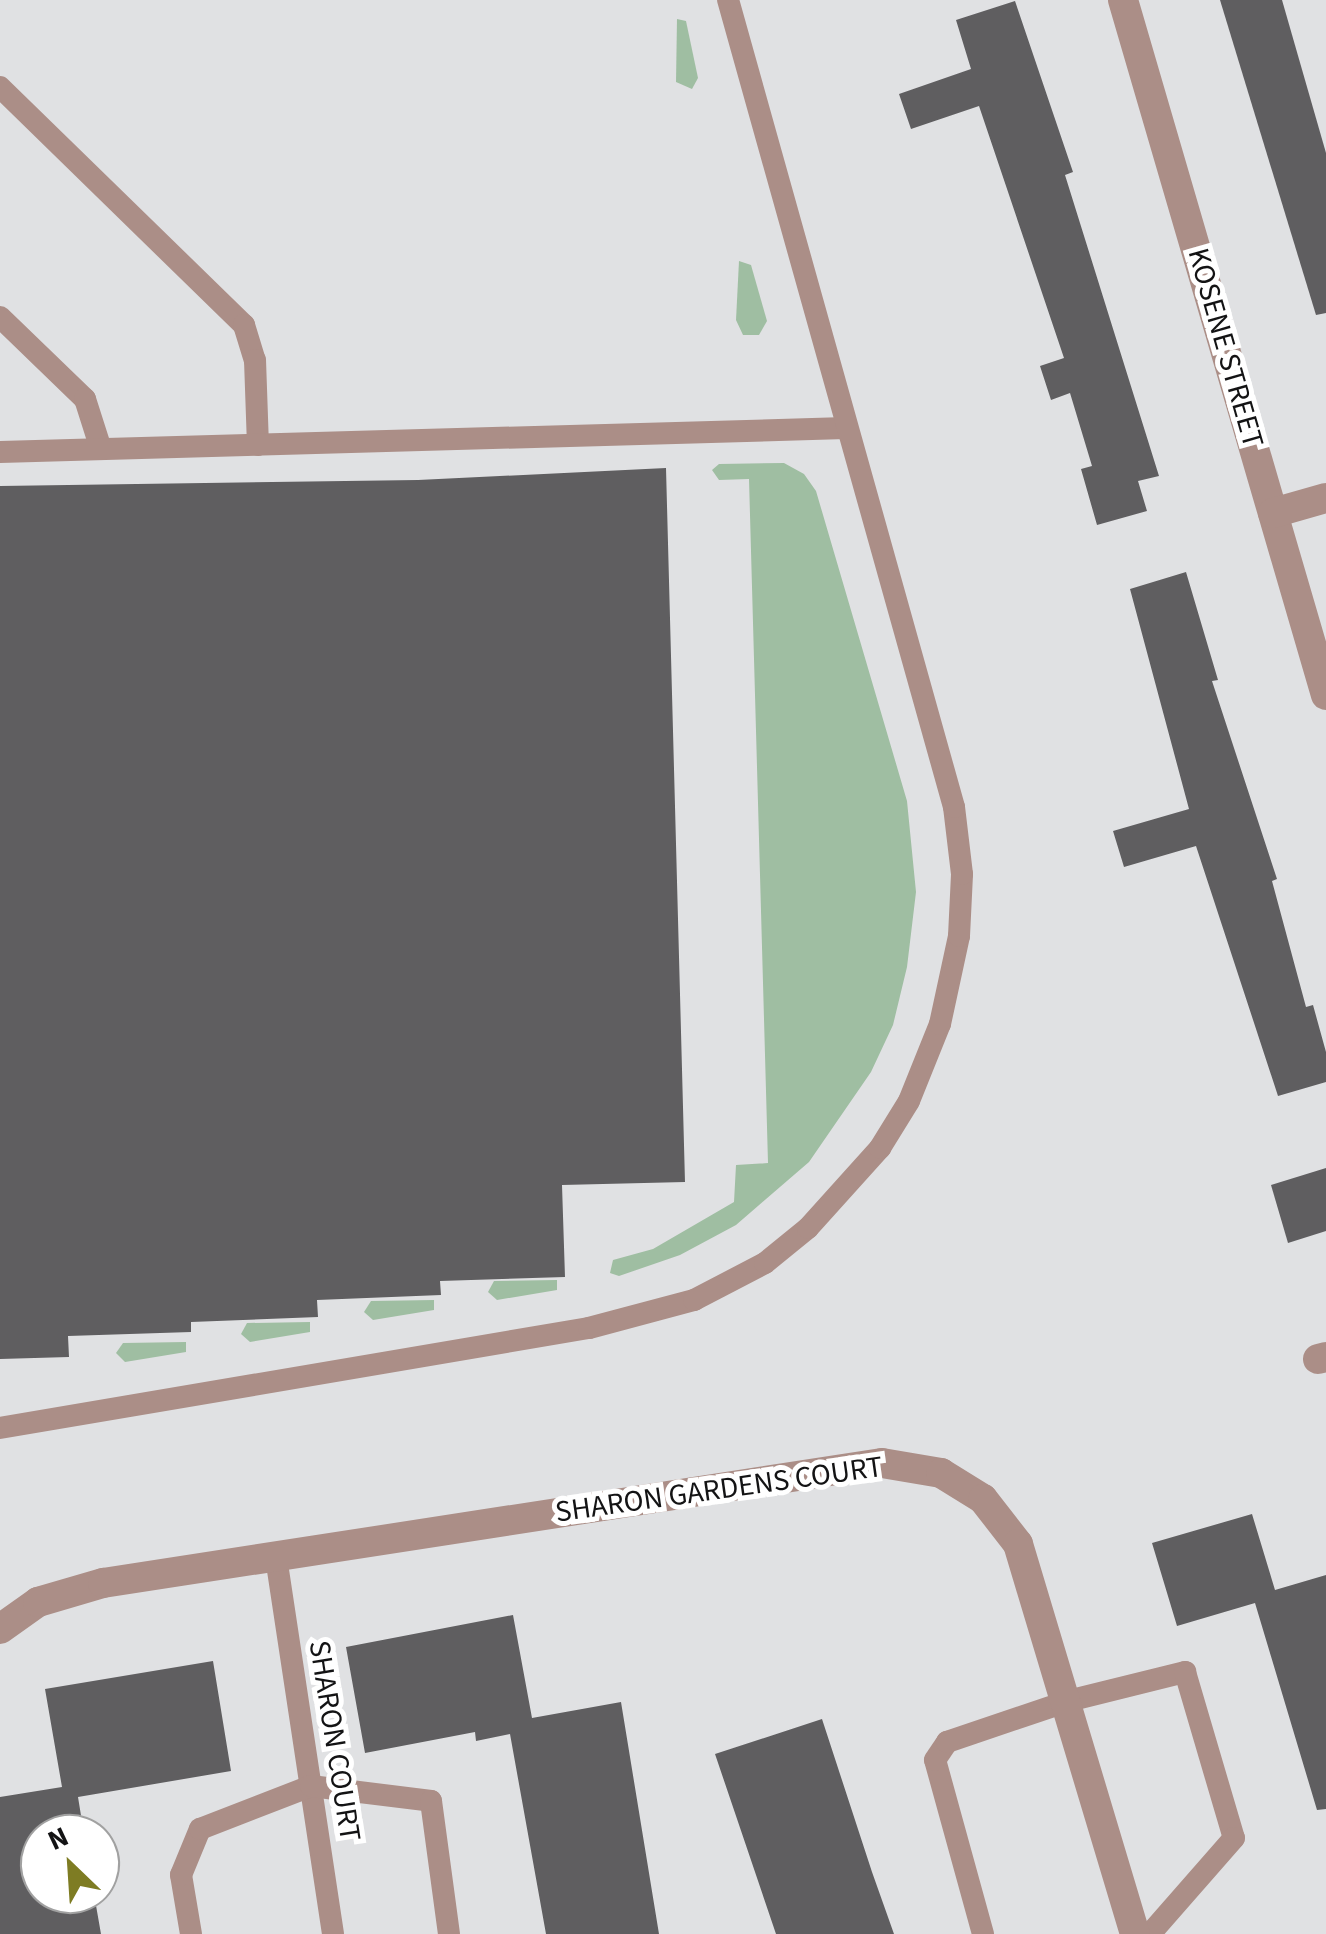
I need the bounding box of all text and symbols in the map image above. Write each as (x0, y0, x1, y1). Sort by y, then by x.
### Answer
street label: KOSENE STREET (1179, 244, 1271, 452)
street label: SHARON GARDENS COURT (553, 1449, 885, 1531)
street label: SHARON COURT (300, 1638, 368, 1844)
north arrow (20, 1814, 120, 1914)
text: N (41, 1817, 75, 1861)

